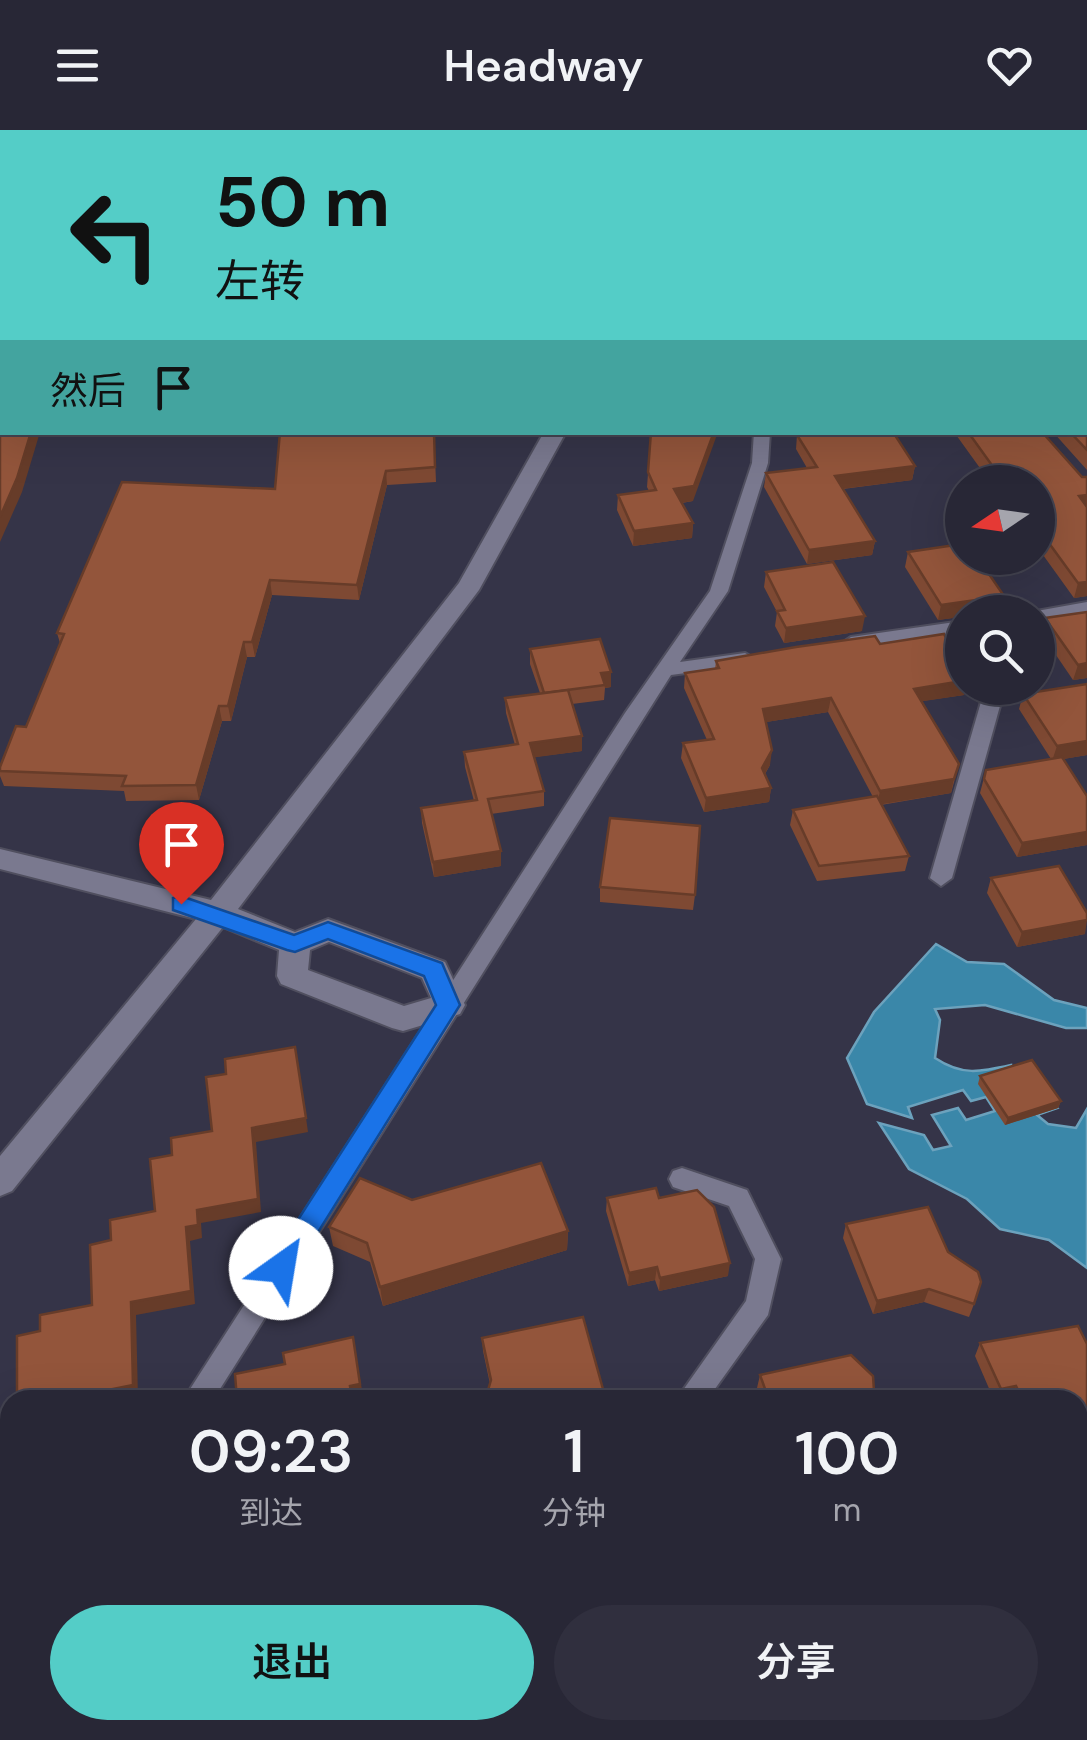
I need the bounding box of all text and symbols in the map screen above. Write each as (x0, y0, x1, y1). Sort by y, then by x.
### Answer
text: Headway (444, 36, 643, 95)
icon: menu (50, 38, 105, 93)
icon: heart (982, 38, 1037, 93)
text: 50 m (215, 157, 390, 248)
icon: left (50, 170, 180, 300)
text: 左转 (215, 252, 305, 311)
icon: arrive (146, 360, 201, 415)
text: 然后 (50, 366, 126, 416)
north arrow (945, 465, 1055, 575)
map controls (945, 465, 1055, 705)
button: search (945, 595, 1055, 705)
pin (139, 802, 224, 905)
icon: arrive (154, 817, 209, 872)
position arrow (229, 1216, 333, 1320)
text: 09:23 (189, 1412, 353, 1491)
text: 1 (564, 1412, 585, 1491)
text: 100 (795, 1414, 899, 1493)
text: m (833, 1489, 861, 1531)
text: 到达 (239, 1492, 303, 1534)
text: 分钟 (542, 1492, 606, 1534)
button: 退出 (50, 1605, 534, 1720)
button: 分享 (554, 1605, 1038, 1720)

